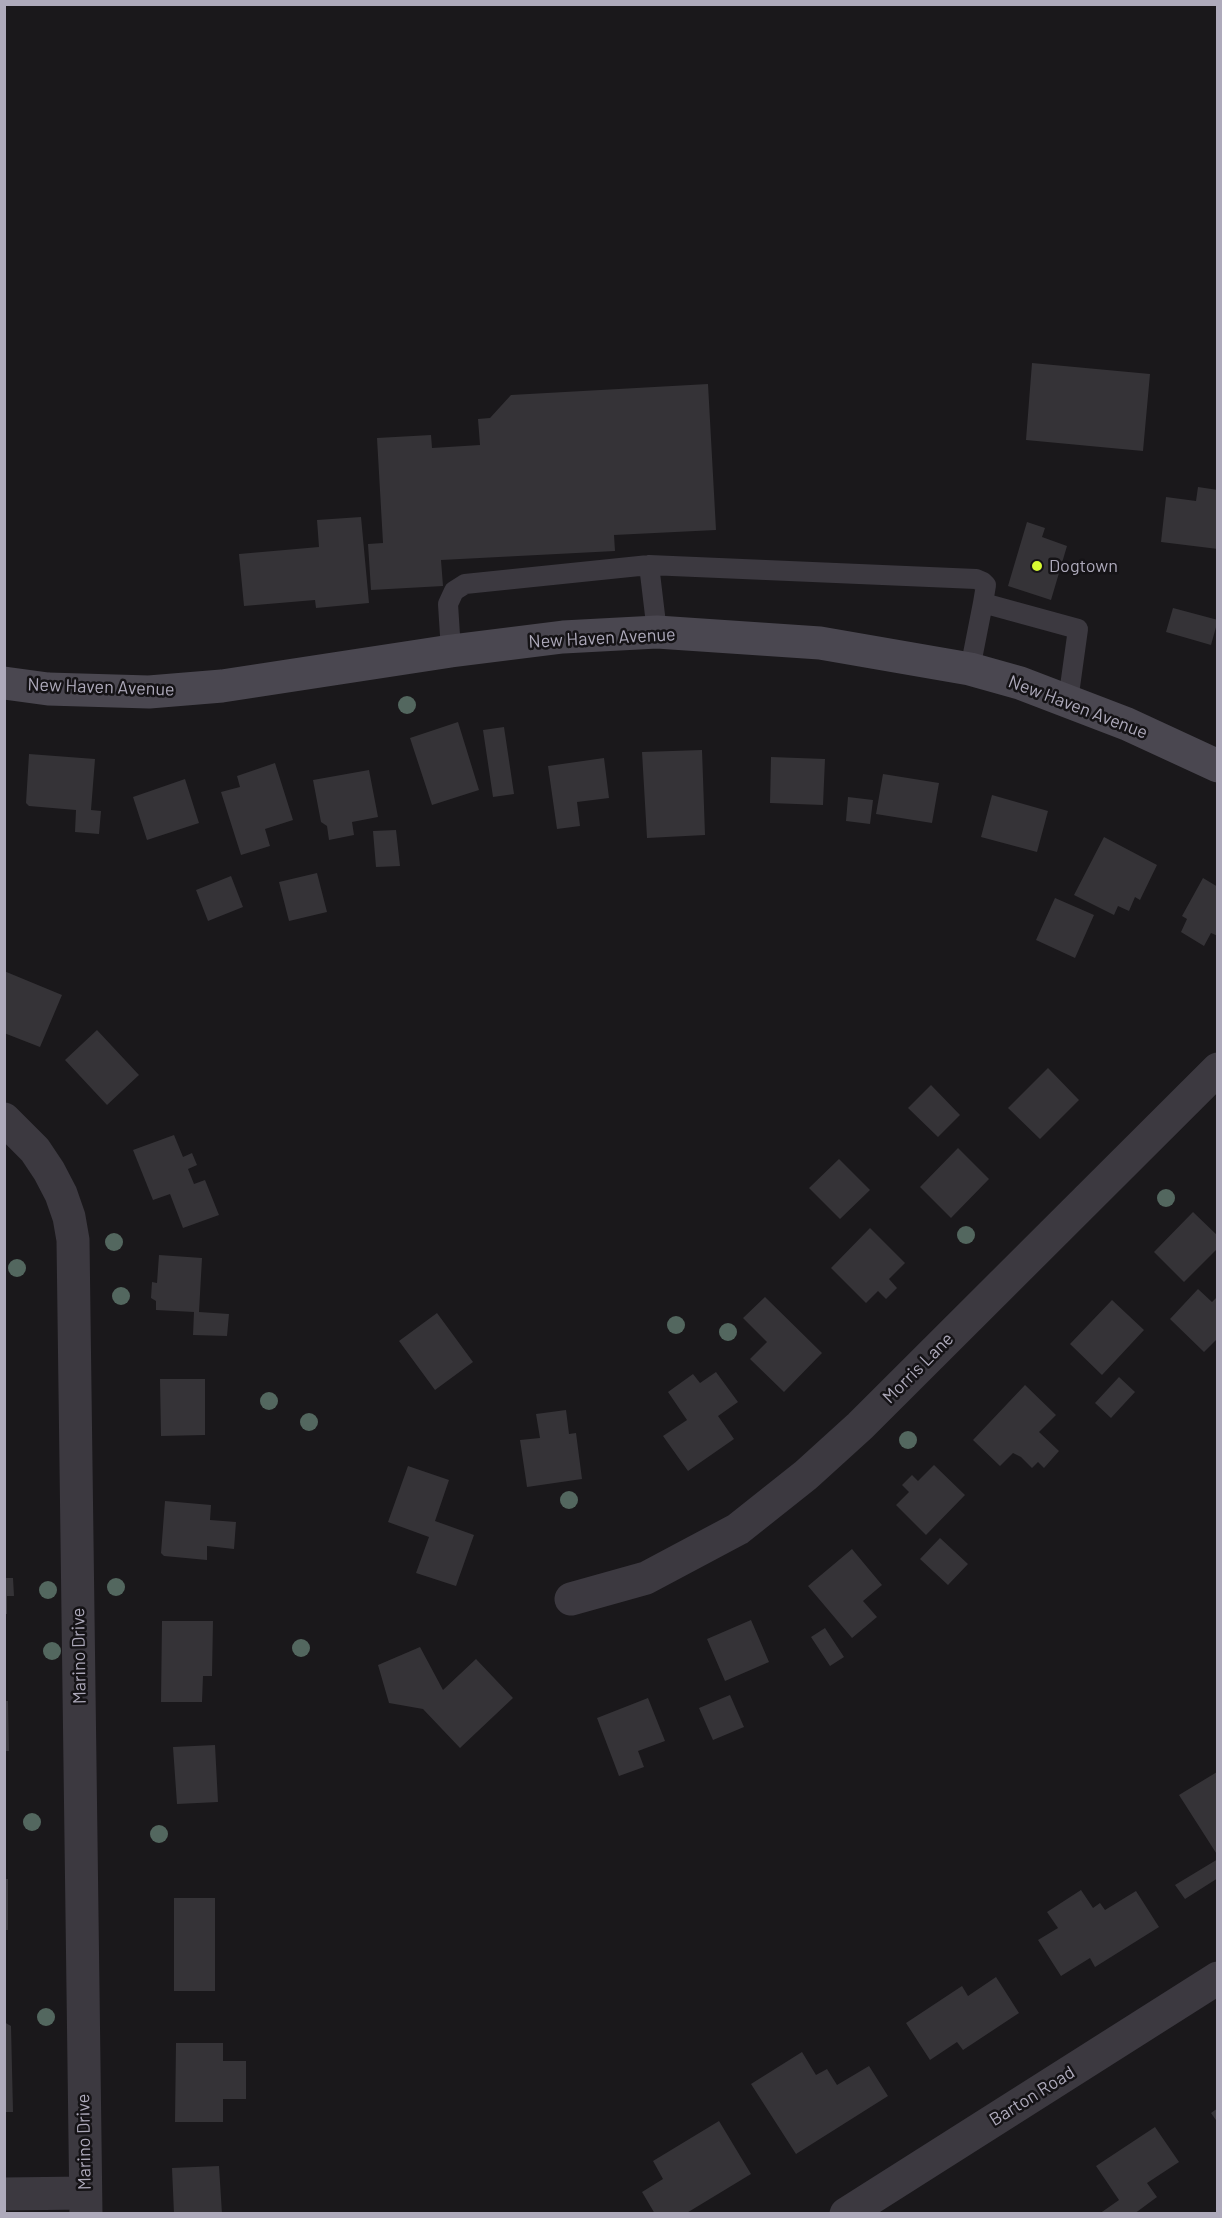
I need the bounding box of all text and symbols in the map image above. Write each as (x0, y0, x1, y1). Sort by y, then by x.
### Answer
place label: Dogtown (1049, 555, 1118, 577)
marker: Dogtown (1030, 559, 1044, 573)
street label: New Haven Avenue (528, 623, 676, 653)
street label: New Haven Avenue (1005, 671, 1151, 743)
street label: New Haven Avenue (27, 674, 175, 700)
street label: Morris Lane (878, 1328, 958, 1408)
street label: Marino Drive (67, 1608, 91, 1704)
street label: Barton Road (985, 2061, 1079, 2131)
street label: Marino Drive (72, 2094, 96, 2190)

